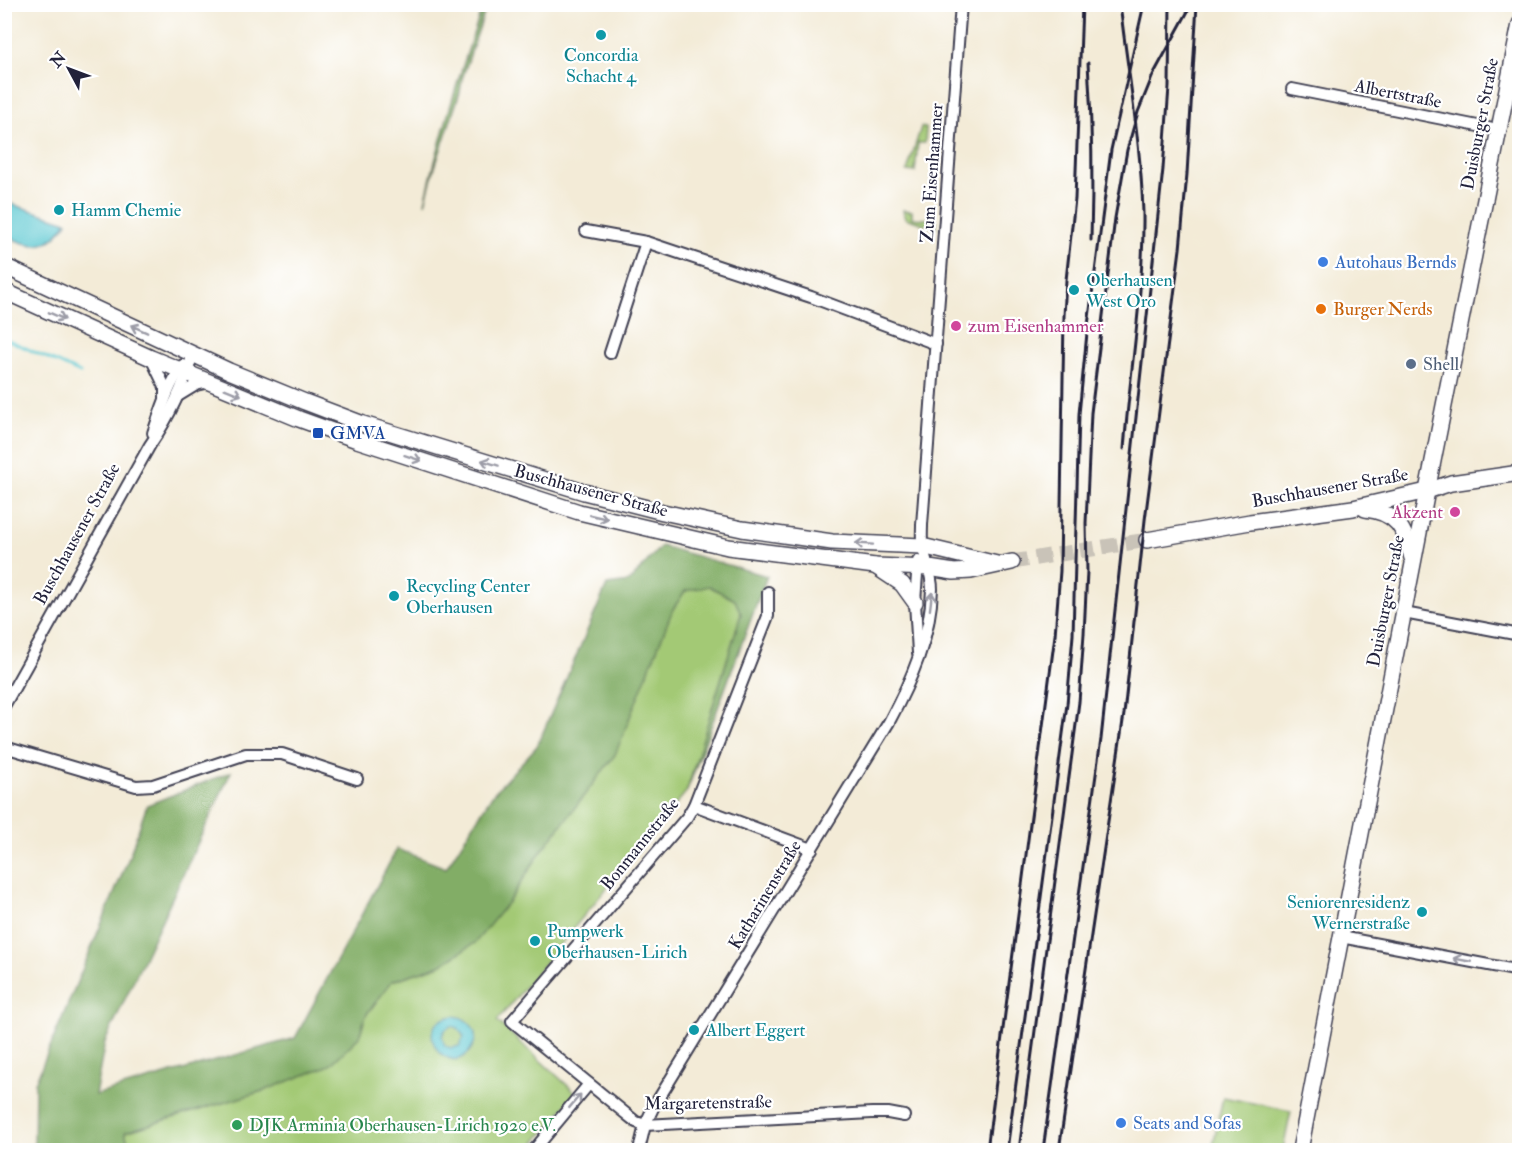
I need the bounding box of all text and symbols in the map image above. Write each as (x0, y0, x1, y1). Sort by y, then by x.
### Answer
marker: Concordia Schacht 4 (594, 28, 608, 42)
north arrow (39, 39, 99, 99)
place label: Concordia Schacht 4 (564, 44, 639, 88)
text: N (46, 47, 71, 73)
street label: Duisburger Straße (1456, 56, 1504, 192)
street label: Albertstraße (1352, 74, 1444, 114)
street label: Zum Eisenhammer (916, 102, 948, 244)
place label: Hamm Chemie (71, 199, 182, 222)
marker: Hamm Chemie (52, 203, 66, 217)
place label: Autohaus Bernds (1334, 251, 1456, 274)
marker: Autohaus Bernds (1316, 255, 1330, 269)
place label: Oberhausen West Oro (1085, 269, 1173, 313)
marker: Oberhausen West Oro (1067, 283, 1081, 297)
place label: Burger Nerds (1333, 298, 1433, 321)
marker: Burger Nerds (1314, 302, 1328, 316)
one-way arrow (48, 311, 66, 322)
place label: zum Eisenhammer (968, 315, 1104, 338)
marker: zum Eisenhammer (949, 319, 963, 333)
one-way arrow (131, 323, 149, 334)
place label: Shell (1423, 353, 1460, 376)
marker: Shell (1404, 357, 1418, 371)
one-way arrow (223, 387, 241, 398)
place label: GMVA (330, 422, 386, 445)
marker: GMVA (311, 426, 325, 440)
one-way arrow (403, 453, 422, 464)
one-way arrow (481, 457, 500, 468)
street label: Buschhausener Straße (29, 459, 126, 609)
street label: Buschhausener Straße (512, 459, 671, 523)
street label: Buschhausener Straße (1250, 463, 1410, 513)
place label: Akzent (1391, 501, 1443, 524)
marker: Akzent (1448, 505, 1462, 519)
one-way arrow (589, 511, 608, 523)
street label: Duisburger Straße (1362, 533, 1410, 669)
one-way arrow (854, 539, 874, 550)
place label: Recycling Center Oberhausen (406, 575, 530, 619)
marker: Recycling Center Oberhausen (387, 589, 401, 603)
one-way arrow (925, 591, 936, 611)
street label: Bonmannstraße (595, 792, 685, 895)
street label: Katharinenstraße (723, 836, 807, 954)
place label: Seniorenresidenz Wernerstraße (1287, 891, 1410, 935)
marker: Seniorenresidenz Wernerstraße (1415, 905, 1429, 919)
place label: Pumpwerk Oberhausen-Lirich (547, 920, 688, 964)
marker: Pumpwerk Oberhausen-Lirich (528, 934, 542, 948)
one-way arrow (1453, 954, 1472, 965)
place label: Albert Eggert (705, 1019, 806, 1042)
marker: Albert Eggert (687, 1023, 701, 1037)
street label: Margaretenstraße (644, 1090, 773, 1116)
one-way arrow (568, 1093, 581, 1109)
place label: Seats and Sofas (1133, 1112, 1241, 1135)
place label: DJK Arminia Oberhausen-Lirich 1920 e.V. (249, 1114, 556, 1137)
marker: Seats and Sofas (1114, 1116, 1128, 1130)
marker: DJK Arminia Oberhausen-Lirich 1920 e.V. (230, 1118, 244, 1132)

